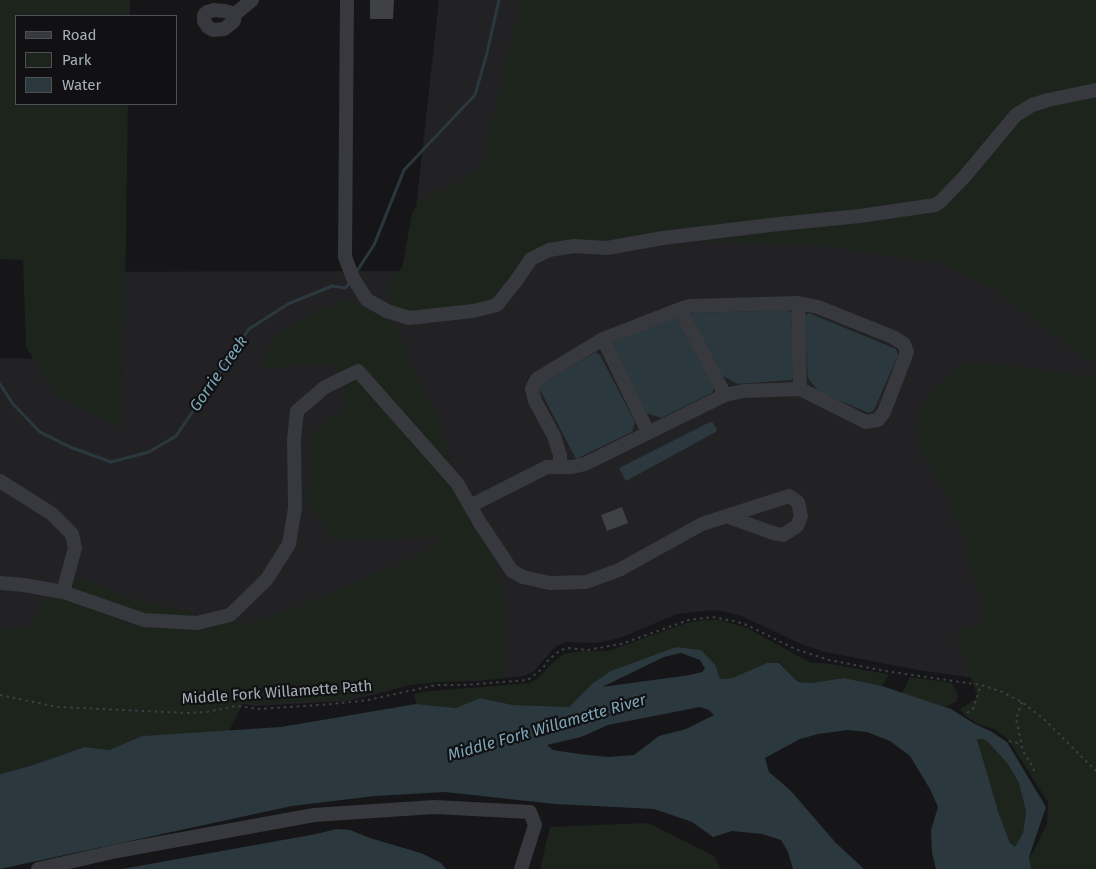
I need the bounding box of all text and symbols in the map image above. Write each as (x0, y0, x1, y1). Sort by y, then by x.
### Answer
legend (15, 15, 178, 105)
text: Road (62, 26, 97, 44)
text: Park (62, 51, 92, 69)
text: Water (62, 76, 101, 94)
water label: Gorrie Creek (186, 333, 252, 415)
street label: Middle Fork Willamette Path (181, 677, 373, 709)
water label: Middle Fork Willamette River (446, 690, 648, 766)

